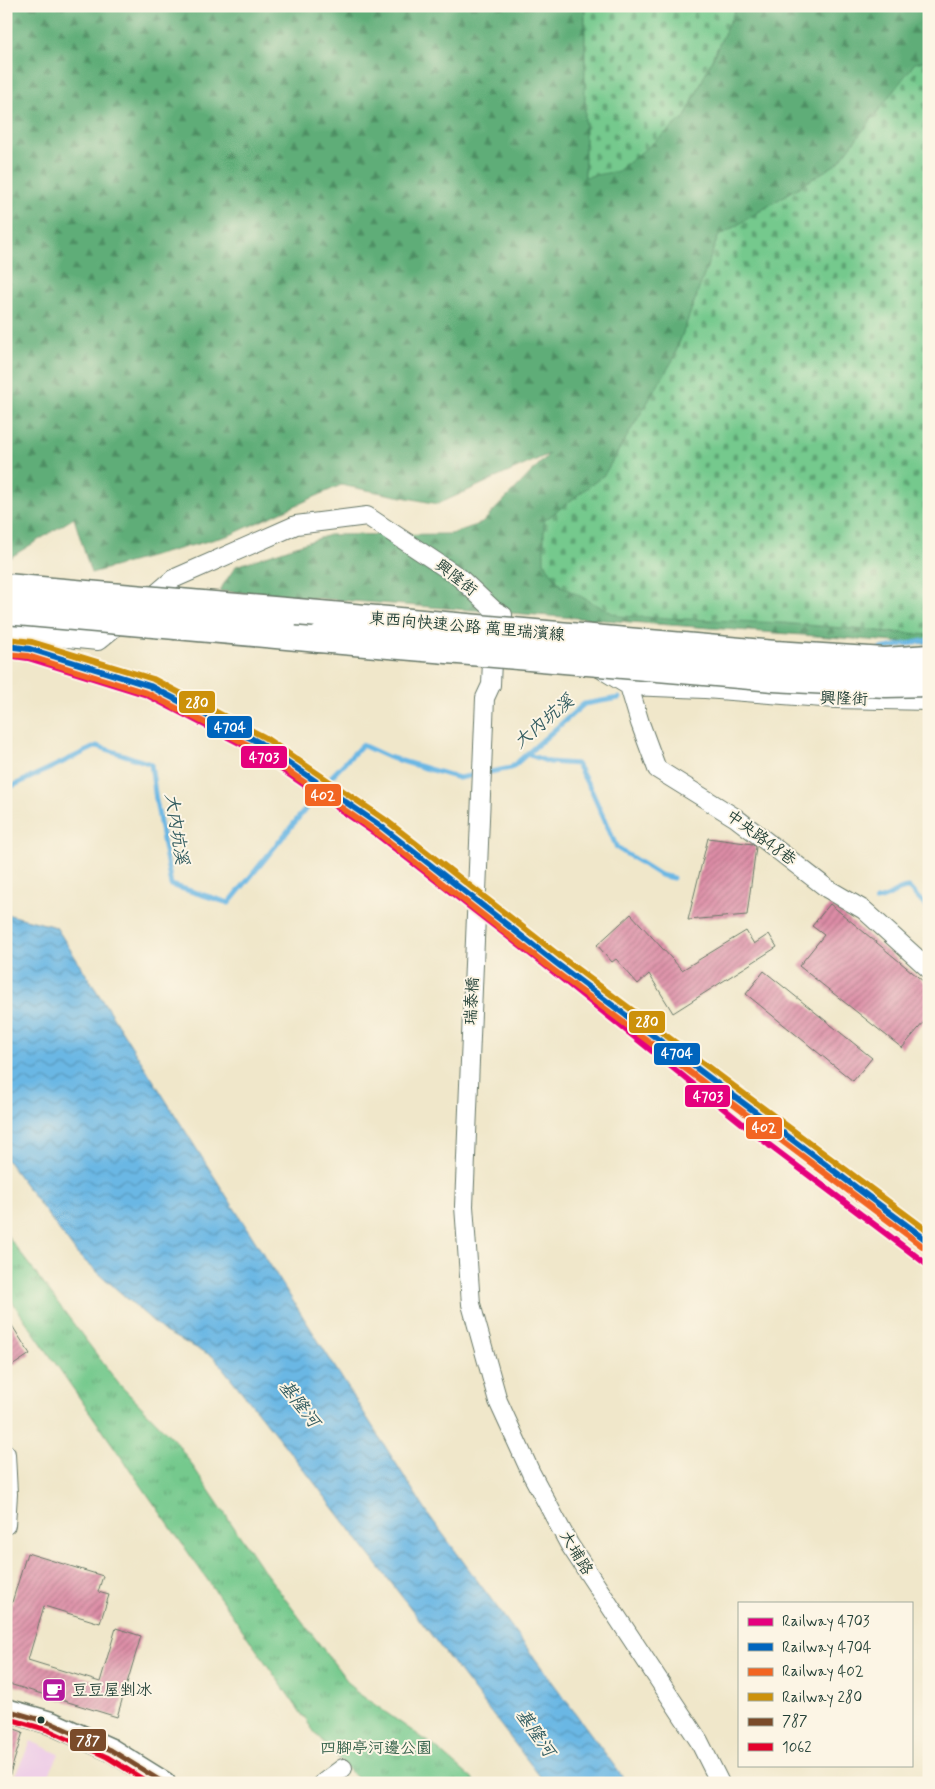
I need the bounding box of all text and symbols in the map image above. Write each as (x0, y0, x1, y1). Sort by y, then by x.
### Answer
street label: 興隆街 (431, 555, 481, 601)
street label: 東西向快速公路 萬里瑞濱線 (368, 608, 566, 646)
street label: 興隆街 (820, 688, 868, 710)
water label: 大內坑溪 (509, 689, 580, 754)
line badge: 280 (178, 690, 216, 714)
text: 280 (186, 694, 208, 712)
line badge: 4704 (206, 715, 253, 739)
text: 4704 (214, 719, 247, 737)
line badge: 4703 (240, 745, 288, 769)
text: 4703 (249, 749, 280, 767)
line badge: 402 (304, 783, 342, 807)
text: 402 (311, 787, 336, 805)
water label: 大內坑溪 (159, 792, 194, 867)
street label: 中央路48巷 (722, 805, 800, 871)
street label: 瑞泰橋 (460, 976, 484, 1026)
line badge: 280 (628, 1010, 666, 1034)
text: 280 (636, 1013, 658, 1031)
line badge: 4704 (653, 1042, 701, 1066)
text: 4704 (661, 1045, 694, 1063)
line badge: 4703 (684, 1084, 731, 1108)
text: 4703 (693, 1088, 724, 1106)
line badge: 402 (745, 1116, 783, 1140)
text: 402 (752, 1119, 777, 1137)
water label: 基隆河 (273, 1375, 327, 1435)
street label: 大埔路 (555, 1527, 597, 1579)
legend (738, 1602, 912, 1766)
text: Railway 4703 (782, 1612, 870, 1632)
text: Railway 4704 (782, 1638, 872, 1658)
text: Railway 402 (782, 1662, 864, 1682)
cafe icon: 豆豆屋剉冰 (41, 1677, 67, 1703)
place label: 豆豆屋剉冰 (72, 1680, 152, 1701)
text: Railway 280 (782, 1688, 862, 1708)
water label: 基隆河 (510, 1704, 562, 1764)
text: 787 (782, 1712, 808, 1732)
unlabelled marker (36, 1715, 46, 1725)
line badge: 787 (69, 1728, 107, 1752)
text: 787 (76, 1732, 100, 1750)
park label: 四腳亭河邊公園 (320, 1738, 432, 1759)
text: 1062 (782, 1738, 812, 1758)

